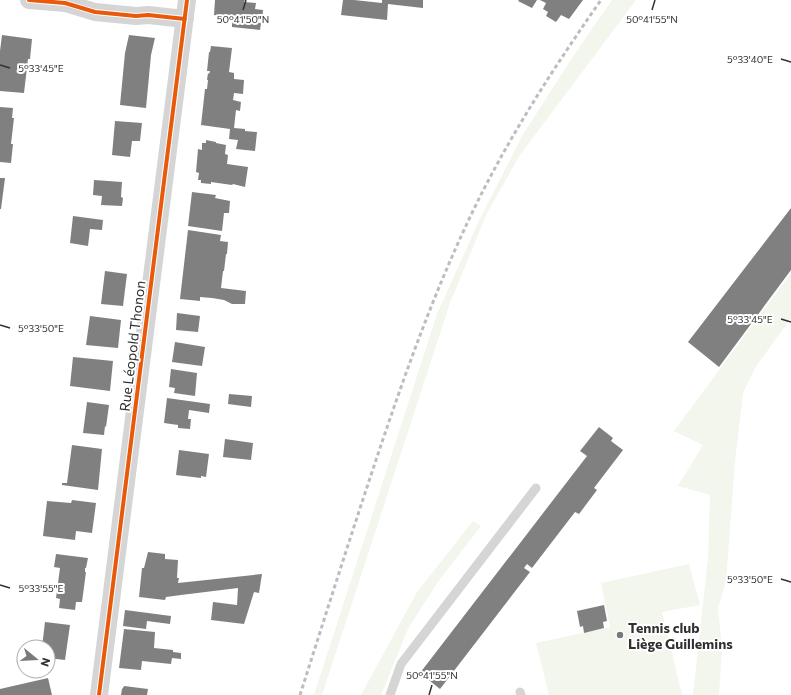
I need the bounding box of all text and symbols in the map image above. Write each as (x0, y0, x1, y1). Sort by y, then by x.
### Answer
text: 50°41'50"N (217, 13, 269, 25)
text: 50°41'55"N (626, 13, 678, 25)
text: 5°33'40"E (727, 53, 773, 65)
text: 5°33'45"E (18, 62, 64, 74)
street label: Rue Léopold Thonon (116, 280, 148, 412)
text: 5°33'45"E (727, 313, 773, 325)
text: 5°33'50"E (18, 322, 64, 334)
text: 5°33'50"E (727, 573, 773, 585)
text: 5°33'55"E (18, 582, 64, 594)
place label: Tennis club Liège Guillemins (628, 619, 733, 652)
marker: Tennis club Liège Guillemins (615, 630, 625, 640)
north arrow (16, 639, 56, 679)
text: N (39, 656, 53, 668)
text: 50°41'55"N (406, 669, 458, 681)

